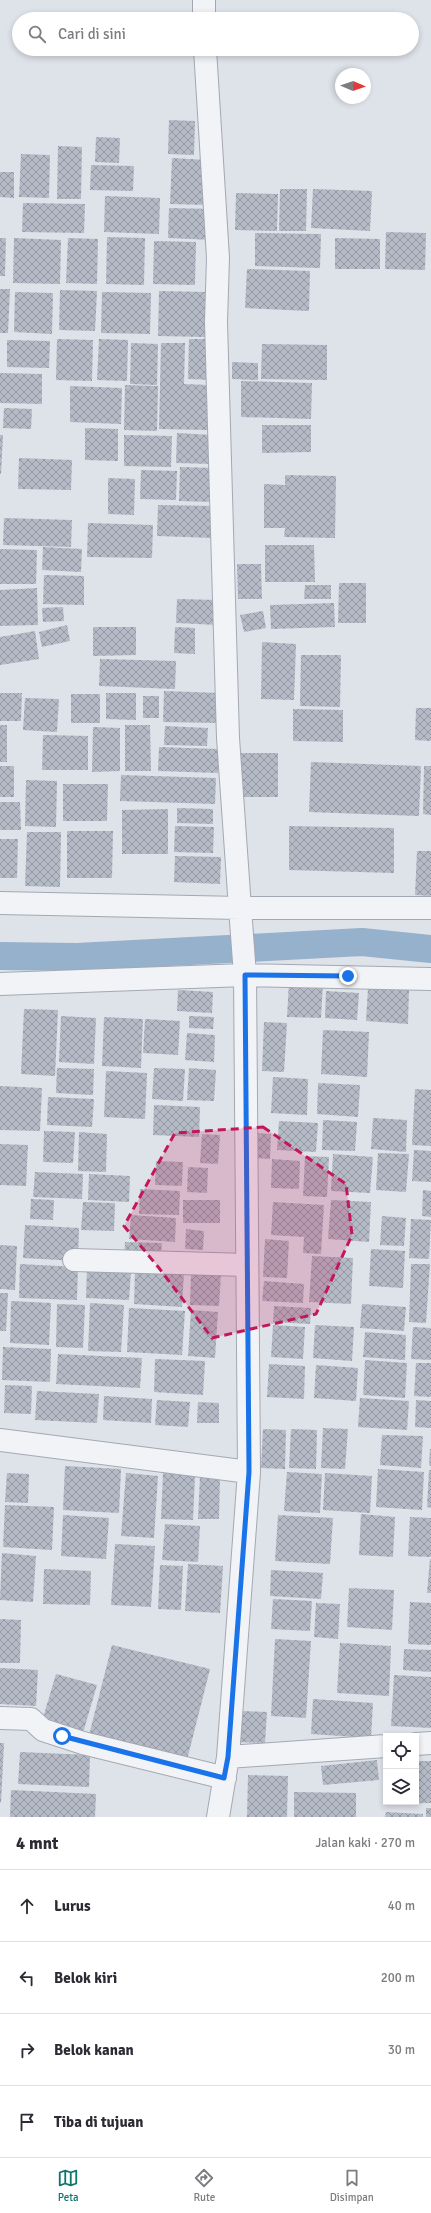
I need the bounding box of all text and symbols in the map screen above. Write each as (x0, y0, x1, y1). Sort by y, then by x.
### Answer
search box (12, 12, 419, 56)
icon: search (26, 23, 48, 45)
text: Cari di sini (58, 25, 126, 43)
north arrow (335, 68, 371, 104)
route end (339, 967, 357, 985)
route start (53, 1727, 71, 1745)
map controls (383, 1733, 419, 1805)
button: locate (383, 1733, 419, 1769)
button: layers (383, 1769, 419, 1805)
text: 4 mnt (16, 1833, 58, 1854)
text: Jalan kaki · 270 m (316, 1835, 415, 1851)
icon: ahead (16, 1895, 38, 1917)
text: Lurus (54, 1897, 91, 1915)
text: 40 m (388, 1898, 415, 1914)
icon: left (16, 1967, 38, 1989)
text: Belok kiri (54, 1969, 117, 1987)
text: 200 m (381, 1970, 415, 1986)
icon: right (16, 2039, 38, 2061)
text: Belok kanan (54, 2041, 134, 2059)
text: 30 m (388, 2042, 415, 2058)
icon: arrive (16, 2111, 38, 2133)
text: Tiba di tujuan (54, 2113, 144, 2131)
tab: Peta (57, 2167, 79, 2204)
tab: Rute (193, 2167, 215, 2204)
tab: Disimpan (330, 2167, 374, 2204)

